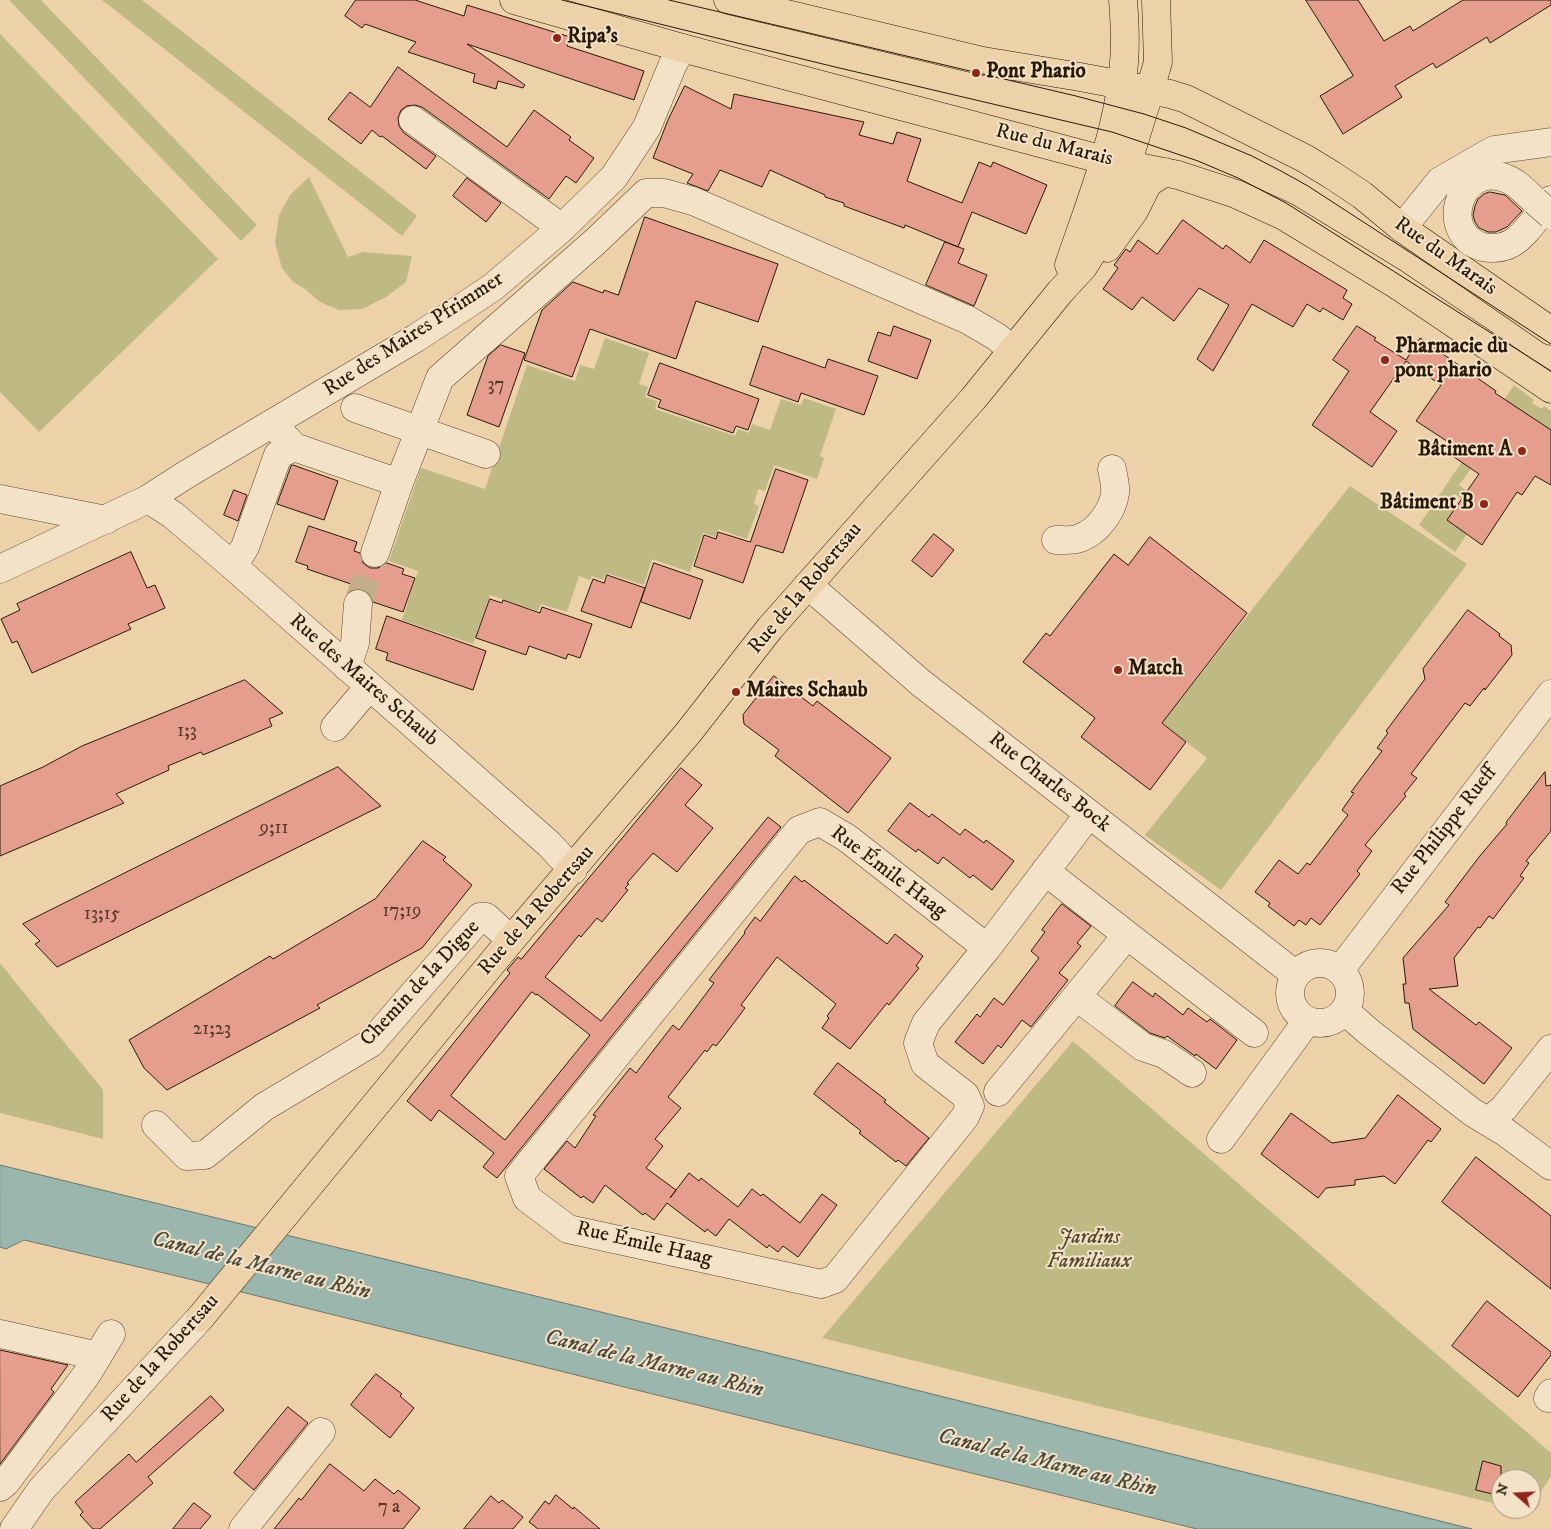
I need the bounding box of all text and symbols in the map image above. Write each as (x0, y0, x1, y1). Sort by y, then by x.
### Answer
place label: Ripa's (567, 25, 618, 51)
marker: Ripa's (551, 32, 563, 44)
place label: Pont Phario (986, 60, 1086, 86)
marker: Pont Phario (970, 67, 982, 79)
street label: Rue du Marais (993, 119, 1115, 173)
street label: Rue du Marais (1389, 212, 1501, 302)
street label: Rue des Maires Pfrimmer (319, 267, 509, 403)
place label: Pharmacie du pont phario (1395, 335, 1508, 385)
marker: Pharmacie du pont phario (1379, 354, 1391, 366)
house number: 37 (487, 375, 505, 397)
place label: Bâtiment A (1418, 438, 1512, 464)
marker: Bâtiment A (1516, 445, 1528, 457)
place label: Bâtiment B (1380, 491, 1474, 517)
marker: Bâtiment B (1478, 498, 1490, 510)
street label: Rue de la Robertsau (744, 518, 868, 660)
street label: Rue des Maires Schaub (283, 609, 443, 753)
place label: Match (1128, 657, 1183, 683)
marker: Match (1112, 664, 1124, 676)
place label: Maires Schaub (746, 679, 868, 705)
marker: Maires Schaub (730, 686, 742, 698)
house number: 1;3 (177, 721, 197, 743)
street label: Rue Charles Bock (983, 727, 1115, 839)
street label: Rue Philippe Rueff (1387, 762, 1503, 900)
house number: 9;11 (259, 818, 289, 840)
street label: Rue Émile Haag (825, 821, 951, 925)
street label: Rue de la Robertsau (474, 841, 600, 981)
house number: 17;19 (383, 901, 421, 923)
house number: 13;15 (84, 904, 120, 926)
street label: Chemin de la Digue (356, 916, 486, 1052)
house number: 21;23 (193, 1019, 231, 1041)
street label: Rue Émile Haag (574, 1217, 714, 1273)
park label: Jardins Familiaux (1047, 1226, 1131, 1276)
water label: Canal de la Marne au Rhin (149, 1227, 373, 1307)
street label: Rue de la Robertsau (97, 1290, 225, 1428)
water label: Canal de la Marne au Rhin (542, 1325, 766, 1405)
water label: Canal de la Marne au Rhin (935, 1424, 1159, 1504)
north arrow (1491, 1469, 1541, 1519)
text: N (1492, 1481, 1513, 1498)
house number: 7 a (378, 1497, 400, 1519)

